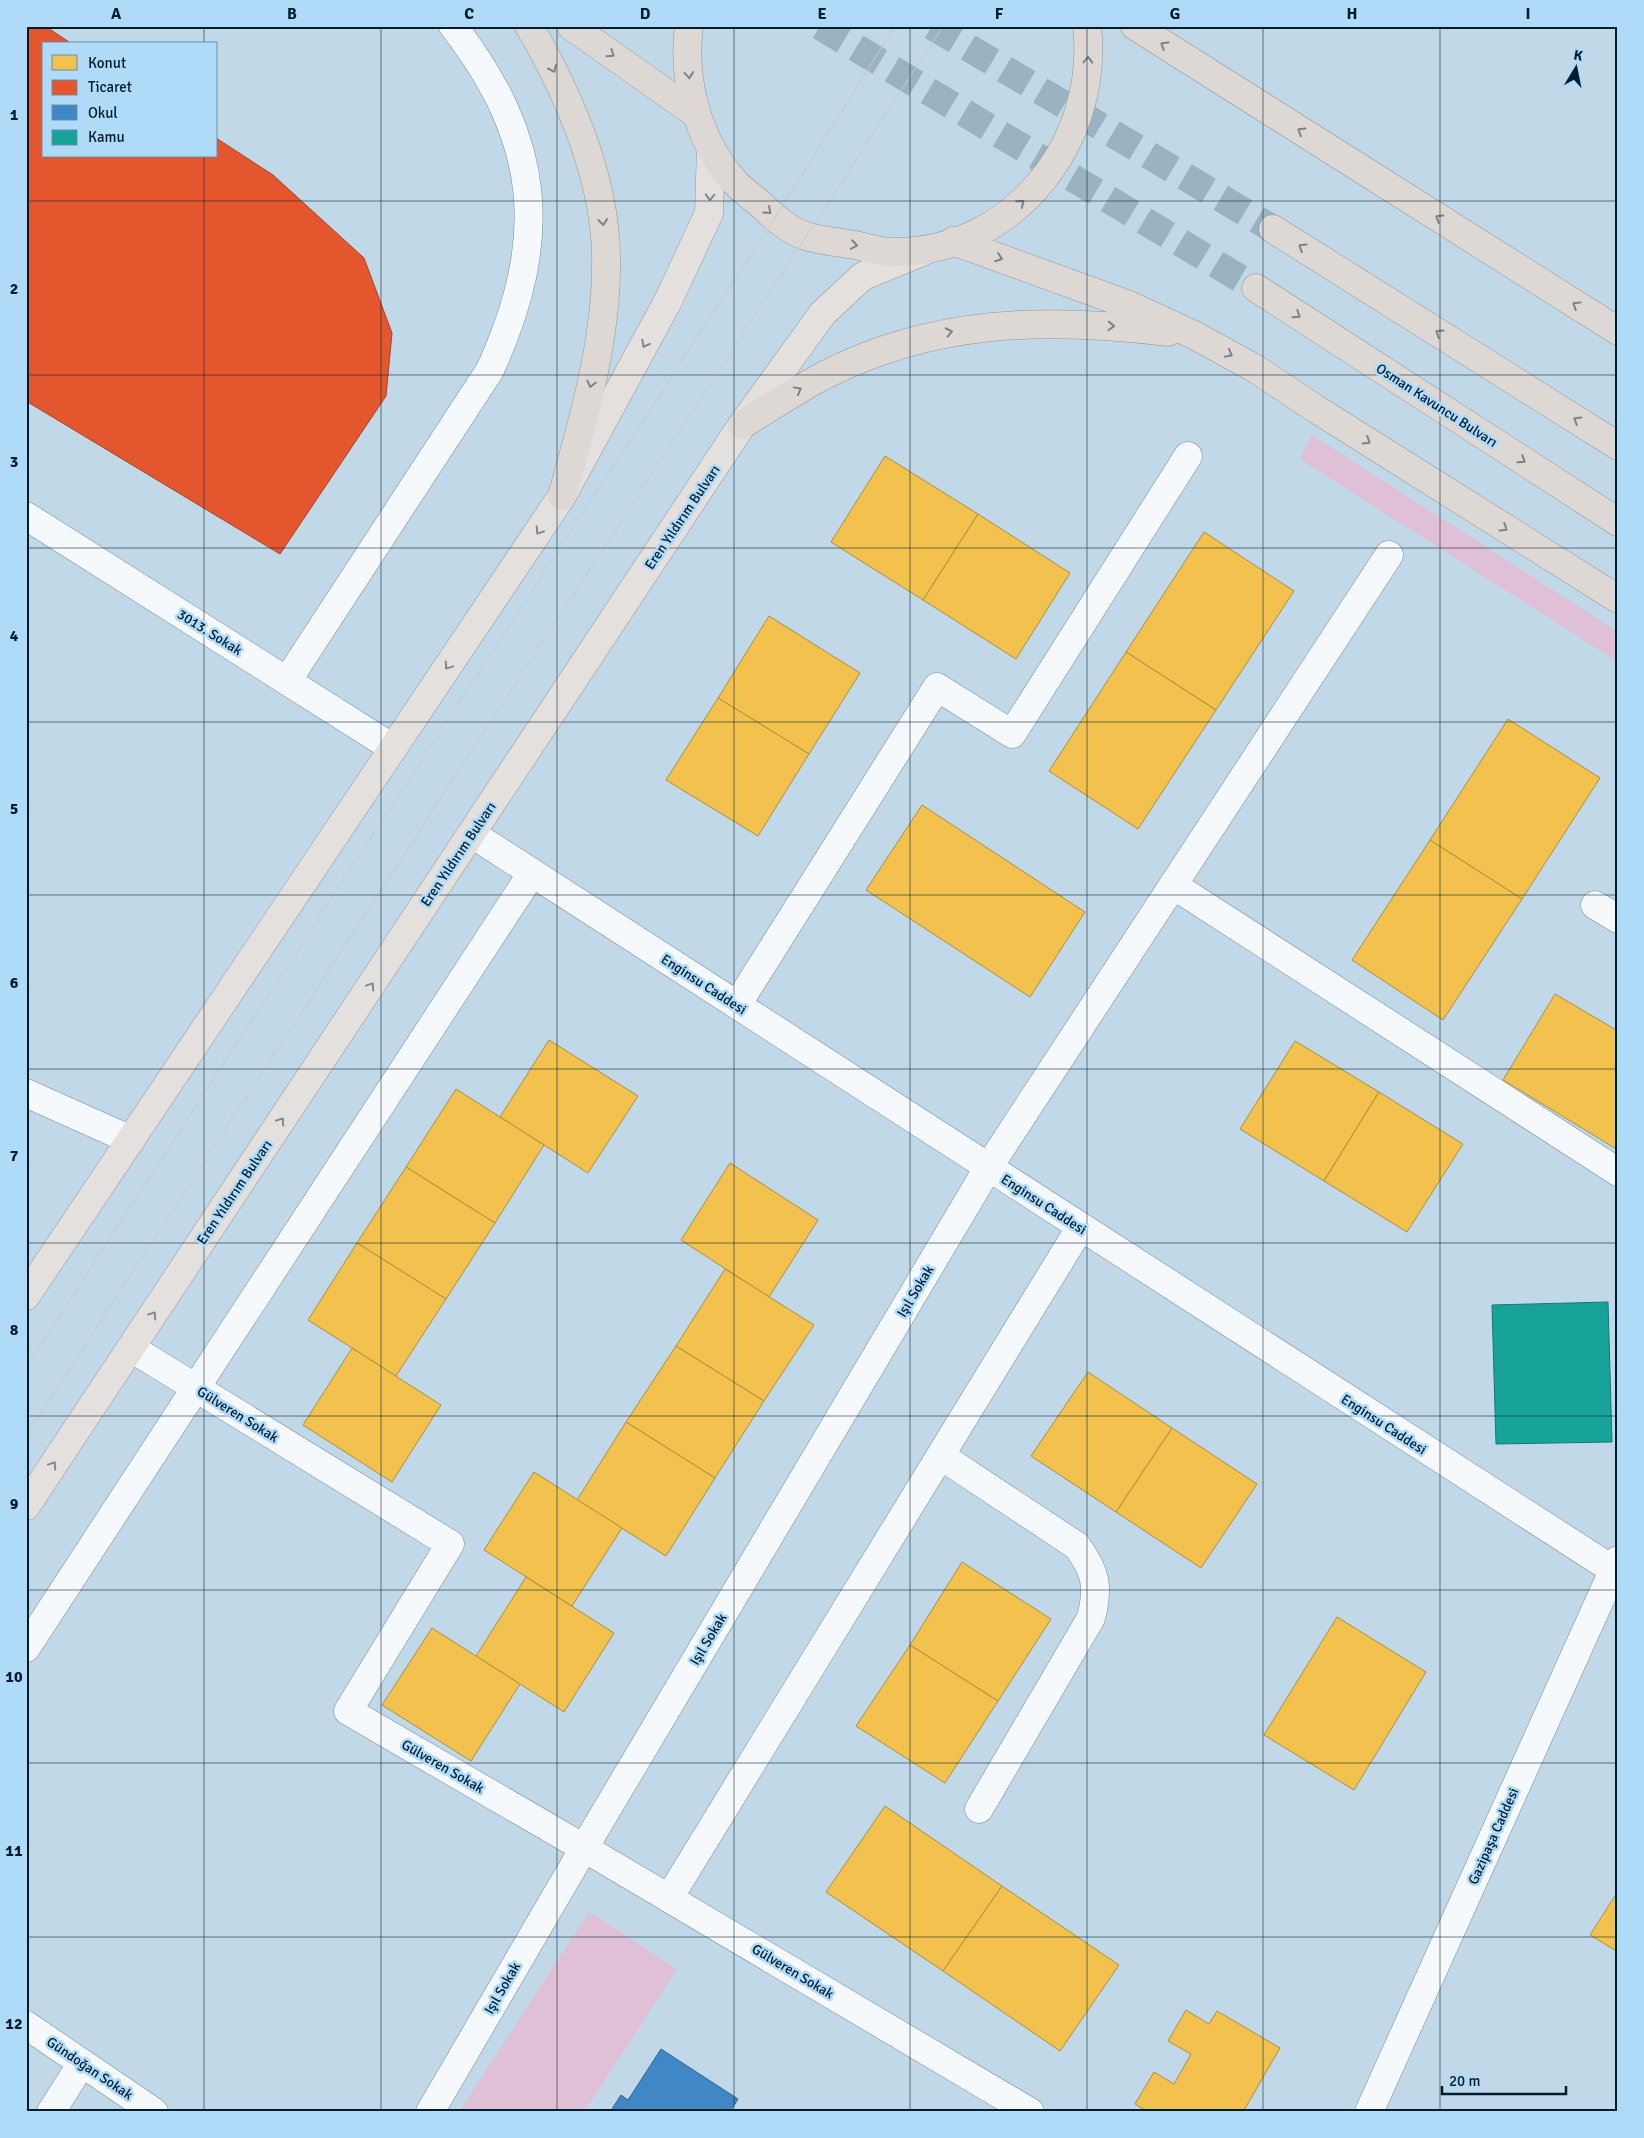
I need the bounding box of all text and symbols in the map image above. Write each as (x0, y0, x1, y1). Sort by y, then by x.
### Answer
text: A (111, 4, 122, 24)
text: B (287, 4, 297, 24)
text: C (464, 4, 474, 24)
text: D (640, 4, 651, 24)
text: E (817, 4, 827, 24)
text: F (995, 4, 1004, 24)
text: G (1170, 4, 1180, 24)
text: H (1347, 4, 1357, 24)
text: I (1525, 4, 1531, 24)
one-way arrow (1160, 41, 1169, 51)
legend (42, 42, 218, 158)
north arrow (1552, 42, 1602, 92)
text: K (1572, 47, 1584, 65)
one-way arrow (605, 48, 615, 57)
text: Konut (88, 54, 126, 72)
one-way arrow (1083, 56, 1093, 64)
one-way arrow (546, 64, 557, 73)
one-way arrow (683, 71, 694, 79)
text: Ticaret (88, 78, 132, 96)
text: Okul (88, 104, 118, 122)
text: 1 (10, 105, 19, 125)
text: Kamu (88, 128, 125, 146)
one-way arrow (1298, 128, 1307, 138)
one-way arrow (704, 193, 715, 201)
one-way arrow (1015, 199, 1024, 208)
one-way arrow (762, 205, 771, 214)
one-way arrow (1435, 215, 1445, 224)
one-way arrow (597, 219, 608, 227)
one-way arrow (849, 239, 858, 250)
one-way arrow (1298, 243, 1307, 253)
one-way arrow (995, 252, 1003, 262)
text: 2 (10, 279, 18, 299)
one-way arrow (1573, 301, 1582, 311)
one-way arrow (1291, 309, 1301, 318)
one-way arrow (1108, 320, 1116, 331)
one-way arrow (945, 328, 954, 338)
one-way arrow (1435, 330, 1444, 340)
one-way arrow (641, 339, 651, 348)
one-way arrow (1224, 348, 1233, 358)
street label: Osman Kavuncu Bulvarı (1373, 360, 1501, 451)
one-way arrow (586, 379, 597, 388)
one-way arrow (793, 386, 802, 396)
one-way arrow (1573, 417, 1582, 426)
one-way arrow (1361, 435, 1370, 444)
text: 3 (10, 452, 18, 472)
one-way arrow (1516, 454, 1525, 463)
street label: Eren Yıldırım Bulvarı (641, 462, 724, 573)
one-way arrow (1499, 521, 1508, 531)
one-way arrow (535, 526, 545, 535)
street label: 3013. Sokak (174, 606, 245, 659)
text: 4 (10, 626, 19, 646)
one-way arrow (445, 660, 454, 670)
text: 5 (10, 799, 18, 819)
street label: Eren Yıldırım Bulvarı (417, 799, 500, 910)
street label: Enginsu Caddesi (658, 950, 750, 1018)
text: 6 (10, 973, 19, 993)
one-way arrow (364, 982, 374, 991)
one-way arrow (275, 1118, 284, 1127)
street label: Eren Yıldırım Bulvarı (193, 1137, 276, 1248)
text: 7 (10, 1146, 19, 1166)
street label: Enginsu Caddesi (998, 1170, 1090, 1238)
street label: Işıl Sokak (893, 1262, 938, 1320)
one-way arrow (146, 1312, 156, 1321)
text: 8 (10, 1320, 19, 1340)
street label: Gülveren Sokak (194, 1383, 282, 1446)
street label: Enginsu Caddesi (1338, 1390, 1430, 1458)
one-way arrow (47, 1462, 56, 1471)
text: 9 (10, 1494, 19, 1514)
street label: Işıl Sokak (686, 1610, 731, 1668)
text: 10 (5, 1667, 23, 1687)
street label: Gülveren Sokak (398, 1736, 487, 1797)
street label: Gazipaşa Caddesi (1465, 1785, 1522, 1887)
text: 11 (5, 1841, 23, 1861)
street label: Gülveren Sokak (749, 1940, 837, 2003)
street label: Işıl Sokak (481, 1959, 524, 2017)
text: 12 (5, 2014, 23, 2034)
street label: Gündoğan Sokak (43, 2033, 136, 2104)
scale bar (1442, 2063, 1565, 2095)
text: 20 m (1449, 2072, 1480, 2090)

